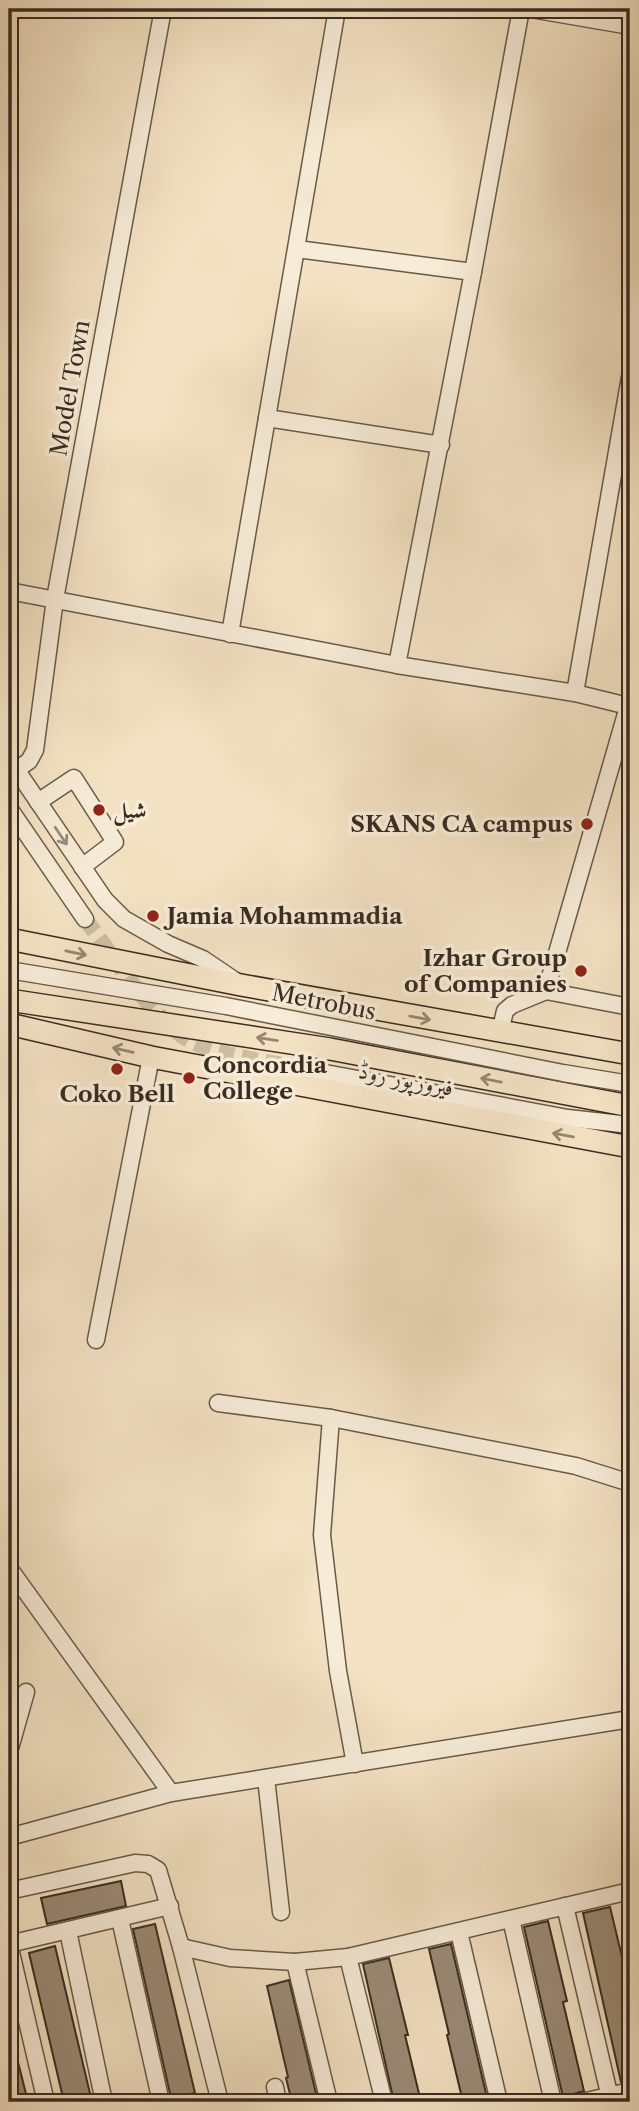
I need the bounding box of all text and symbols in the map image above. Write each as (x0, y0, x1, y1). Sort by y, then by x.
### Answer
street label: Model Town (44, 318, 96, 458)
place label: شیل (113, 796, 147, 827)
marker: شیل (91, 802, 107, 818)
place label: SKANS CA campus (350, 810, 573, 838)
marker: SKANS CA campus (579, 816, 595, 832)
one-way arrow (54, 826, 68, 845)
place label: Jamia Mohammadia (163, 902, 403, 930)
marker: Jamia Mohammadia (145, 908, 161, 924)
place label: Izhar Group of Companies (404, 944, 567, 998)
one-way arrow (64, 948, 86, 961)
marker: Izhar Group of Companies (573, 963, 589, 979)
street label: Metrobus (270, 978, 378, 1026)
one-way arrow (408, 1012, 430, 1025)
one-way arrow (256, 1033, 279, 1046)
one-way arrow (112, 1043, 135, 1056)
place label: Concordia College (203, 1051, 328, 1105)
street label: فیروزپور روڈ (356, 1056, 456, 1105)
marker: Coko Bell (109, 1061, 125, 1077)
marker: Concordia College (181, 1070, 197, 1086)
one-way arrow (480, 1072, 503, 1086)
place label: Coko Bell (59, 1080, 175, 1108)
one-way arrow (552, 1128, 575, 1141)

